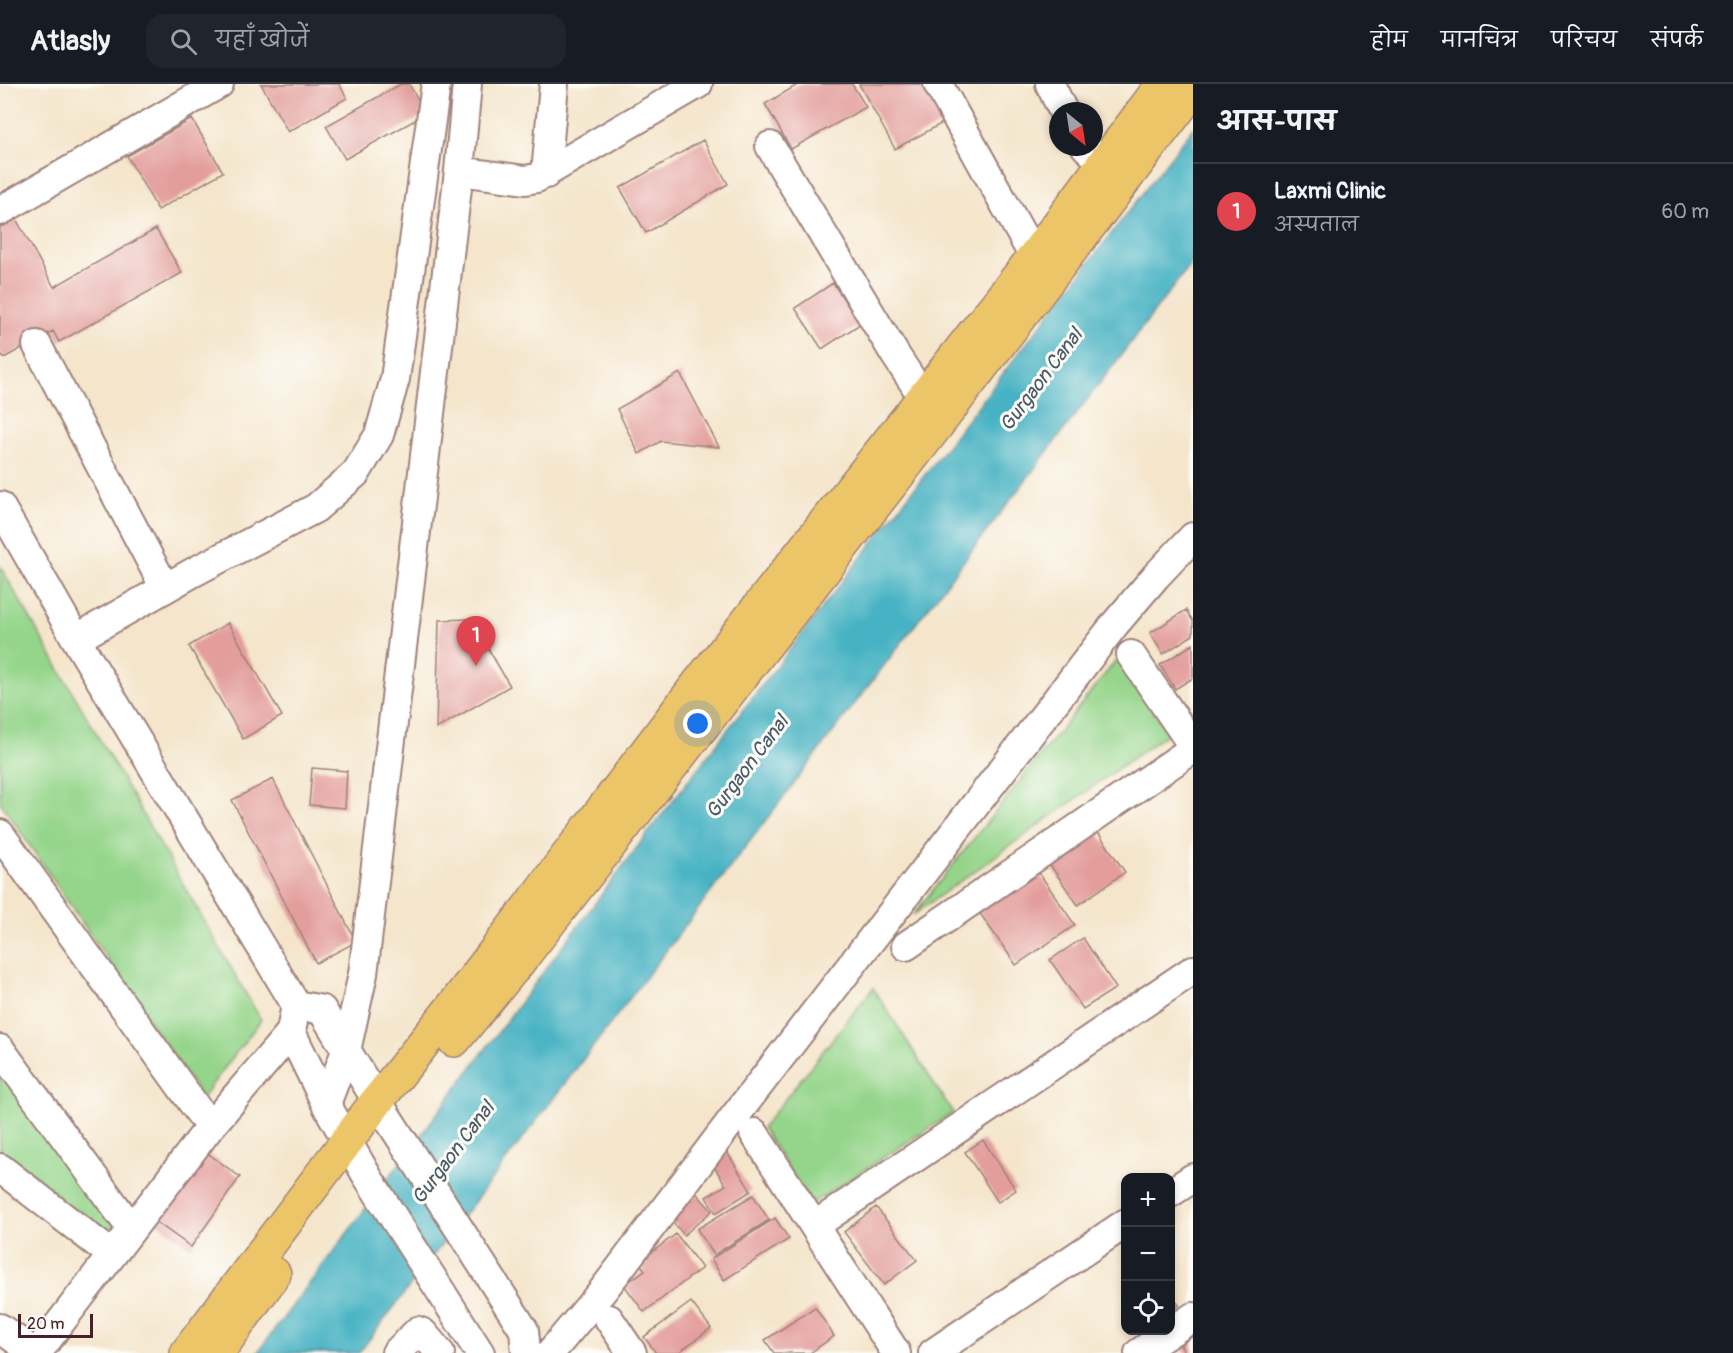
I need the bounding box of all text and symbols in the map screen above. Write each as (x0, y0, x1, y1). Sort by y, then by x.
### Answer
search box (146, 14, 566, 68)
text: Atlasly (30, 24, 110, 59)
icon: search (167, 25, 200, 58)
text: यहाँ खोजें (215, 26, 309, 54)
text: होम (1371, 27, 1408, 54)
text: मानचित्र (1441, 27, 1518, 54)
text: परिचय (1551, 27, 1617, 54)
text: संपर्क (1650, 27, 1703, 54)
north arrow (1049, 102, 1103, 156)
text: आस-पास (1217, 106, 1336, 138)
text: Laxmi Clinic (1274, 177, 1386, 205)
text: 1 (1233, 199, 1240, 224)
text: 60 m (1662, 199, 1709, 224)
text: अस्पताल (1274, 212, 1359, 237)
water label: Gurgaon Canal (994, 322, 1089, 436)
pin: 1 (456, 616, 496, 666)
your location (683, 709, 712, 738)
water label: Gurgaon Canal (700, 709, 795, 823)
water label: Gurgaon Canal (406, 1095, 501, 1209)
map controls (1121, 1173, 1175, 1335)
button: + (1121, 1173, 1175, 1227)
button: − (1121, 1227, 1175, 1281)
button: locate (1121, 1281, 1175, 1335)
scale bar (18, 1311, 93, 1338)
text: 20 m (27, 1314, 65, 1334)

